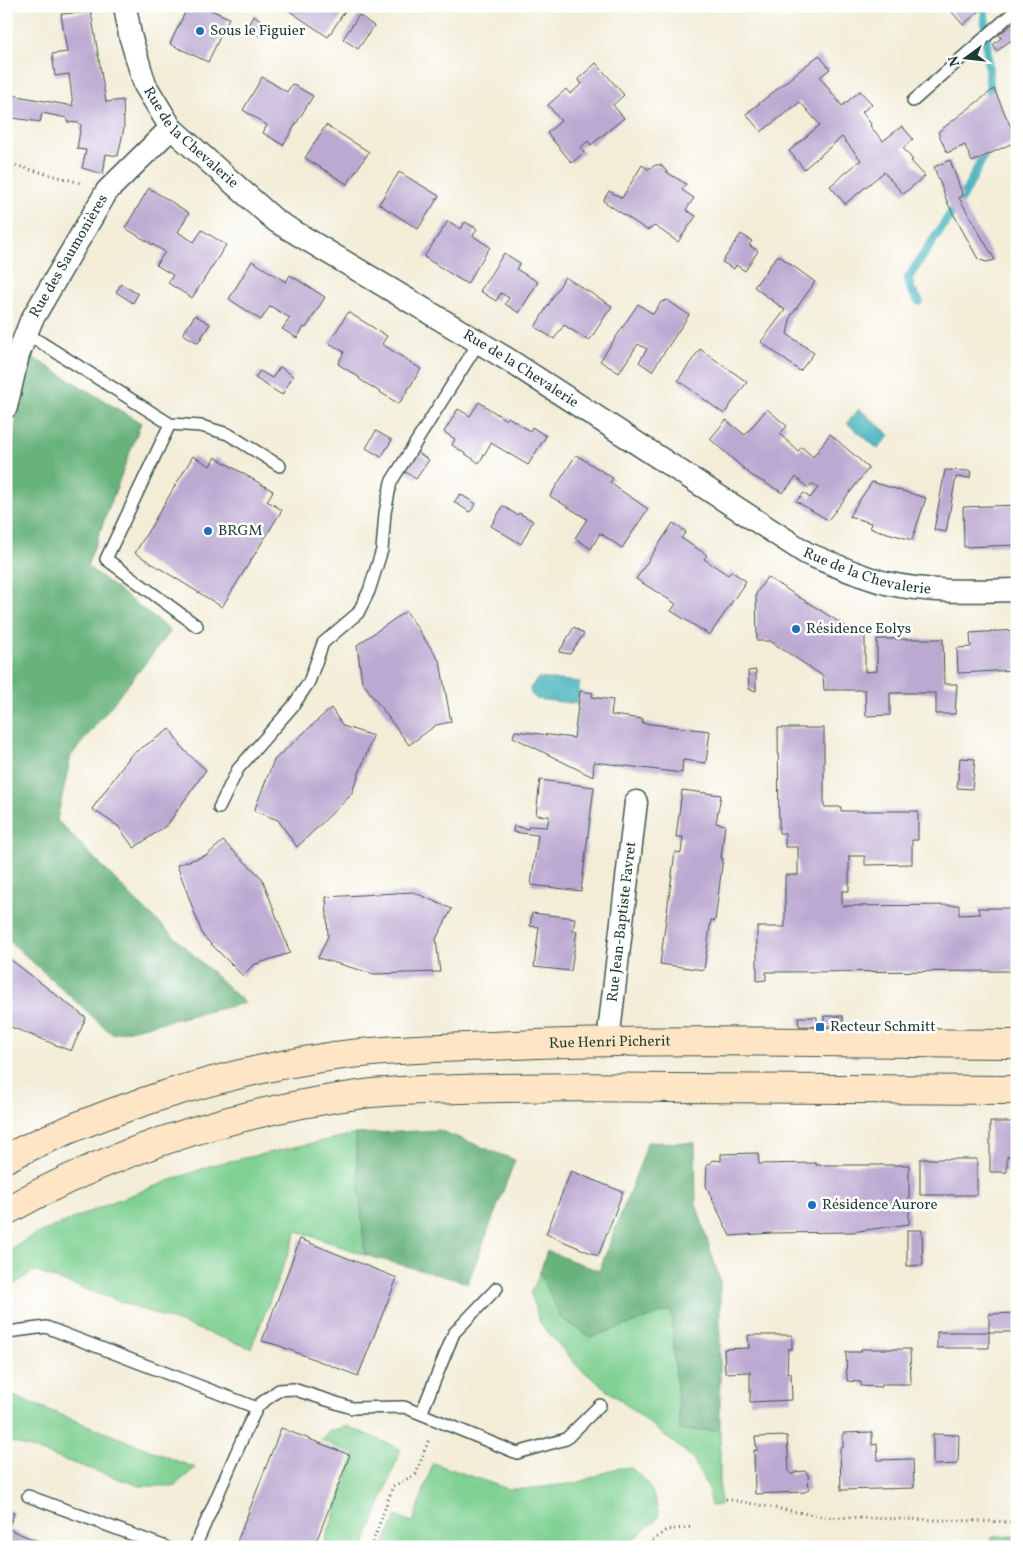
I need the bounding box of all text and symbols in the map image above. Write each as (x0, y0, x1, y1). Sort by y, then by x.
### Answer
place label: Sous le Figuier (210, 21, 305, 42)
marker: Sous le Figuier (194, 25, 206, 37)
north arrow (940, 32, 990, 82)
text: N (944, 54, 965, 68)
street label: Rue de la Chevalerie (138, 83, 243, 193)
street label: Rue des Saumonières (25, 190, 113, 322)
street label: Rue de la Chevalerie (459, 324, 583, 413)
place label: BRGM (218, 521, 263, 542)
marker: BRGM (202, 525, 214, 537)
street label: Rue de la Chevalerie (800, 542, 932, 600)
place label: Résidence Eolys (806, 619, 911, 640)
marker: Résidence Eolys (790, 623, 802, 635)
street label: Rue Jean-Baptiste Favret (602, 840, 642, 1003)
place label: Recteur Schmitt (830, 1017, 935, 1038)
marker: Recteur Schmitt (814, 1021, 826, 1033)
street label: Rue Henri Picherit (549, 1031, 671, 1054)
place label: Résidence Aurore (822, 1195, 938, 1216)
marker: Résidence Aurore (806, 1199, 818, 1211)

